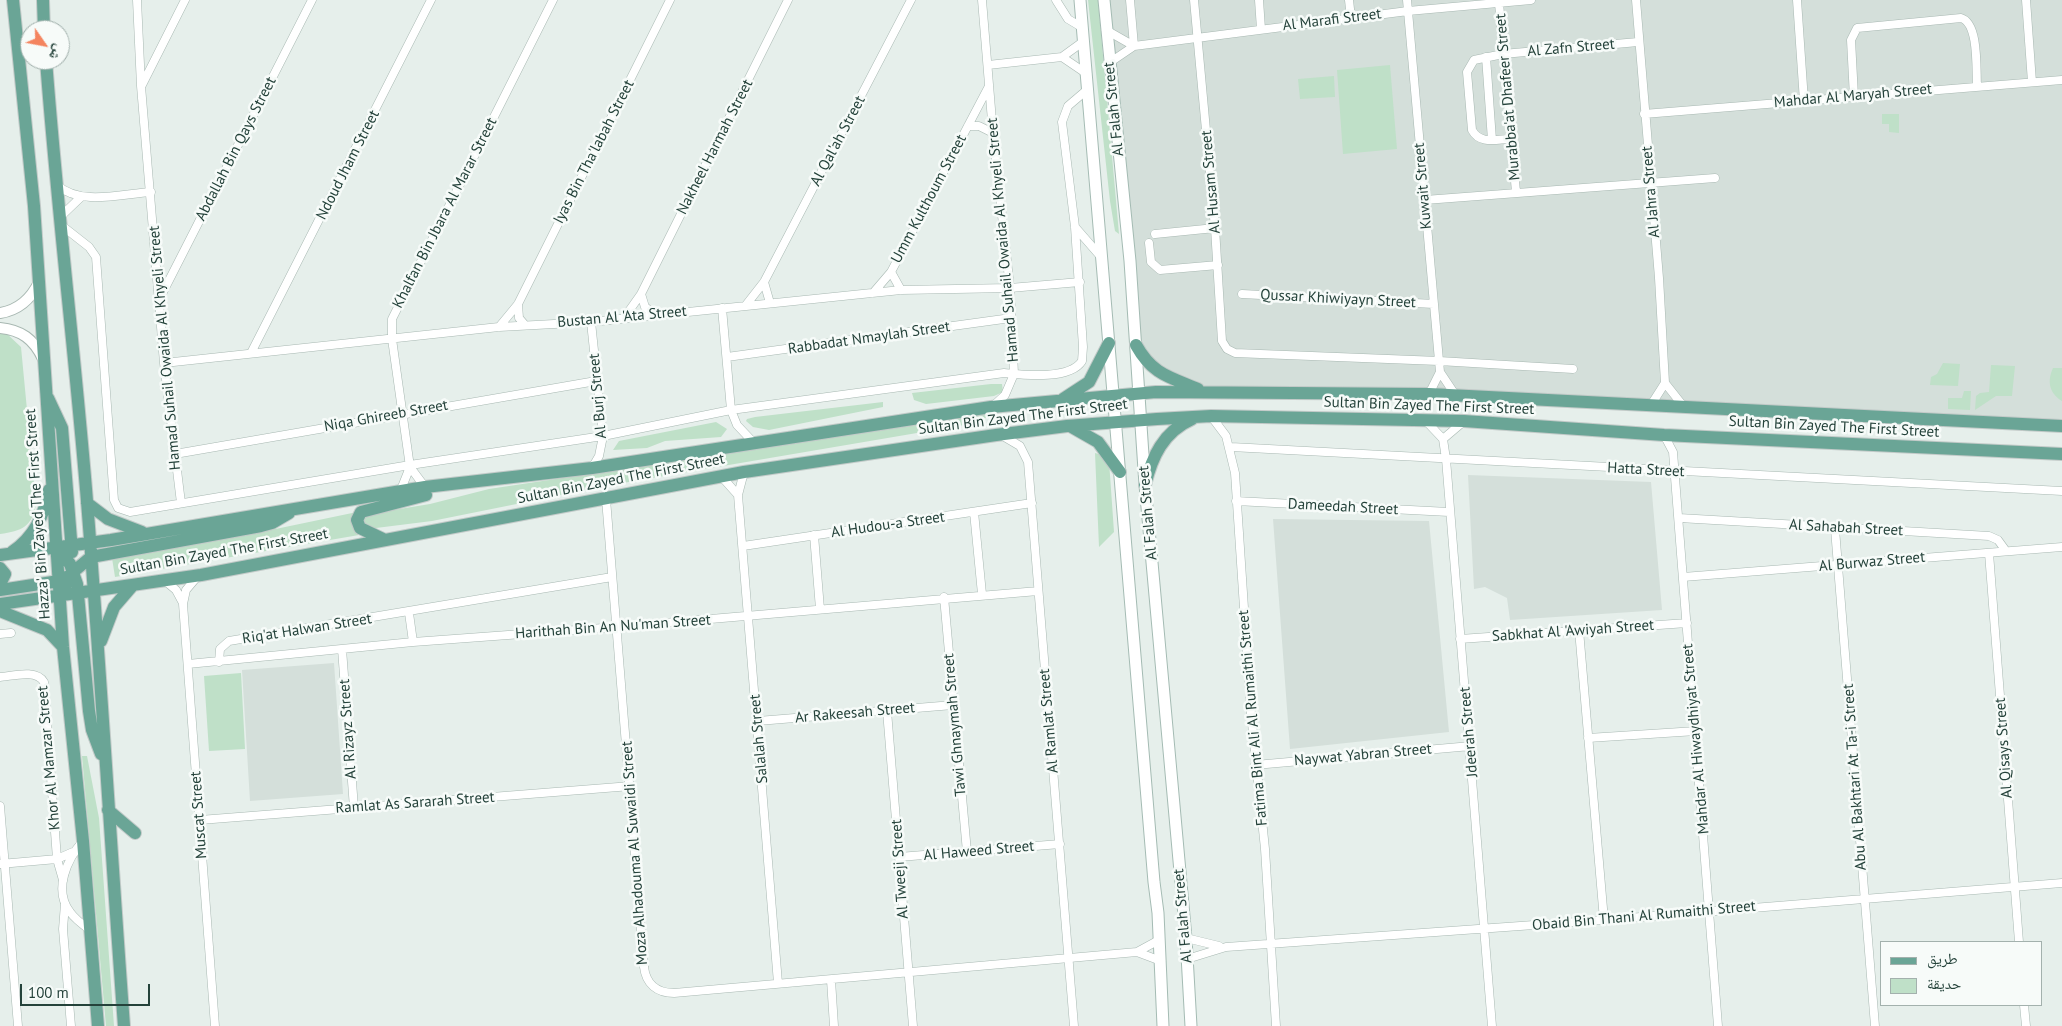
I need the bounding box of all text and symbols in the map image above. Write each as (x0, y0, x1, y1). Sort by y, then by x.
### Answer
street label: Al Marafi Street (1282, 5, 1382, 35)
street label: Murabba'at Dhafeer Street (1492, 13, 1524, 181)
north arrow (20, 20, 70, 70)
street label: Al Zafn Street (1527, 35, 1615, 61)
text: ش (45, 41, 68, 64)
street label: Al Falah Street (1100, 61, 1128, 157)
street label: Abdallah Bin Qays Street (192, 74, 280, 224)
street label: Nakheel Harmah Street (673, 76, 757, 218)
street label: Iyas Bin Tha'labah Street (550, 77, 638, 227)
street label: Mahdar Al Maryah Street (1773, 80, 1933, 112)
street label: Al Qal'ah Street (807, 93, 869, 189)
street label: Ndoud Jham Street (313, 107, 383, 223)
street label: Khalfan Bin Jbara Al Marar Street (389, 115, 501, 311)
street label: Hamad Suhail Owaida Al Khyeli Street (983, 117, 1023, 363)
street label: Al Husam Street (1198, 130, 1224, 234)
street label: Umm Kulthoum Street (887, 132, 971, 266)
street label: Kuwait Street (1410, 142, 1436, 230)
street label: Al Jahra Street (1638, 145, 1664, 239)
street label: Hamad Suhail Owaida Al Khyeli Street (145, 225, 185, 471)
street label: Qussar Khiwiyayn Street (1260, 286, 1416, 312)
street label: Bustan Al 'Ata Street (557, 302, 687, 332)
street label: Rabbadat Nmaylah Street (787, 318, 951, 358)
street label: Al Burj Street (585, 353, 611, 439)
street label: Sultan Bin Zayed The First Street (1323, 393, 1535, 419)
street label: Sultan Bin Zayed The First Street (917, 395, 1129, 439)
street label: Niqa Ghireeb Street (323, 396, 449, 436)
street label: Hazza' Bin Zayed The First Street (22, 408, 54, 620)
street label: Sultan Bin Zayed The First Street (1728, 412, 1940, 442)
street label: Sultan Bin Zayed The First Street (516, 450, 726, 508)
street label: Hatta Street (1607, 459, 1685, 481)
street label: Al Falah Street (1135, 465, 1161, 561)
street label: Dameedah Street (1287, 495, 1399, 519)
street label: Al Hudou-a Street (830, 508, 946, 542)
street label: Al Sahabah Street (1788, 516, 1904, 540)
street label: Sultan Bin Zayed The First Street (119, 525, 329, 579)
street label: Al Burwaz Street (1818, 548, 1926, 576)
street label: Fatima Bint Ali Al Rumaithi Street (1235, 609, 1271, 827)
street label: Riq'at Halwan Street (241, 610, 373, 648)
street label: Harithah Bin An Nu'man Street (515, 611, 711, 643)
street label: Sabkhat Al 'Awiyah Street (1491, 616, 1655, 646)
street label: Mahdar Al Hiwaydhiyat Street (1679, 643, 1713, 835)
street label: Tawi Ghnaymah Street (940, 653, 970, 797)
street label: Al Ramlat Street (1035, 668, 1063, 774)
street label: Al Rizayz Street (336, 678, 360, 780)
street label: Abu Al Bakhtari At Ta-i Street (1840, 683, 1870, 871)
street label: Khor Al Mamzar Street (34, 685, 64, 831)
street label: Jdeerah Street (1456, 686, 1482, 778)
street label: Salalah Street (746, 694, 772, 784)
street label: Al Qisays Street (1992, 697, 2016, 799)
street label: Ar Rakeesah Street (794, 699, 916, 727)
street label: Moza Alhadouma Al Suwaidi Street (618, 740, 652, 966)
street label: Naywat Yabran Street (1293, 740, 1433, 770)
street label: Muscat Street (187, 771, 211, 859)
street label: Ramlat As Sararah Street (335, 788, 495, 818)
street label: Al Tweeji Street (888, 819, 912, 919)
street label: Al Haweed Street (923, 837, 1035, 865)
street label: Al Falah Street (1170, 868, 1196, 964)
street label: Obaid Bin Thani Al Rumaithi Street (1531, 897, 1757, 935)
legend (1880, 941, 2042, 1006)
text: طريق (1927, 949, 1958, 968)
scale bar (22, 974, 152, 1006)
text: حديقة (1927, 974, 1961, 993)
text: 100 m (28, 983, 69, 1002)

